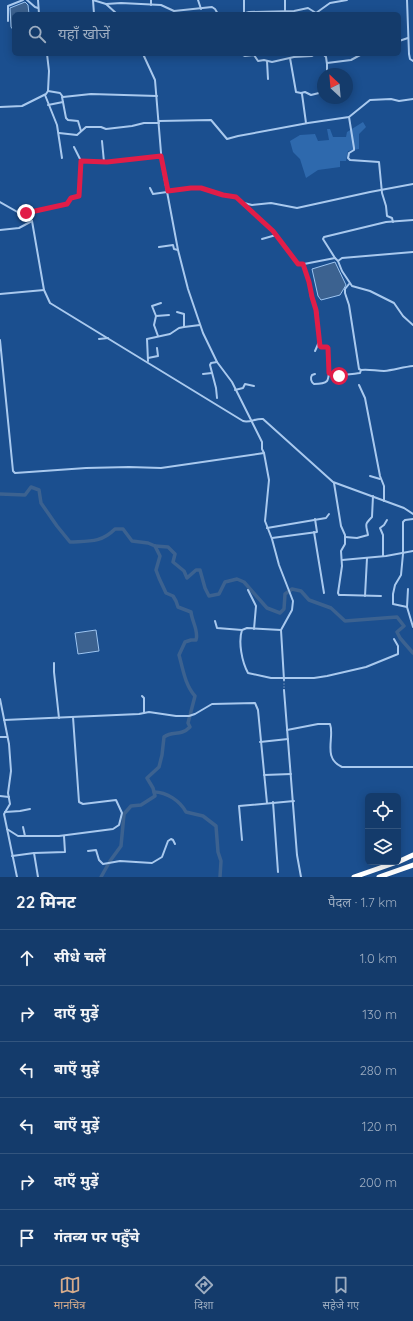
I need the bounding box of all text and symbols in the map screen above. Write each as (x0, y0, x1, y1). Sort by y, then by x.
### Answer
search box (12, 12, 401, 56)
icon: search (26, 23, 48, 45)
text: यहाँ खोजें (58, 24, 110, 43)
north arrow (317, 68, 353, 104)
route end (17, 204, 35, 222)
route start (330, 367, 348, 385)
map controls (365, 793, 401, 865)
button: locate (365, 793, 401, 829)
button: layers (365, 829, 401, 865)
text: 22 मिनट (16, 891, 76, 912)
text: पैदल · 1.7 km (328, 894, 397, 910)
icon: ahead (16, 947, 38, 969)
text: सीधे चलें (54, 947, 105, 966)
text: 1.0 km (360, 950, 397, 966)
icon: right (16, 1003, 38, 1025)
text: दाएँ मुड़ें (54, 1003, 98, 1022)
text: 130 m (362, 1006, 397, 1022)
icon: left (16, 1059, 38, 1081)
text: बाएँ मुड़ें (54, 1059, 99, 1078)
text: 280 m (360, 1062, 397, 1078)
icon: left (16, 1115, 38, 1137)
text: बाएँ मुड़ें (54, 1115, 99, 1134)
text: 120 m (362, 1118, 397, 1134)
icon: right (16, 1171, 38, 1193)
text: दाएँ मुड़ें (54, 1171, 98, 1190)
text: 200 m (359, 1174, 397, 1190)
icon: arrive (16, 1227, 38, 1249)
text: गंतव्य पर पहुँचे (54, 1227, 140, 1246)
tab: मानचित्र (54, 1274, 85, 1313)
tab: दिशा (193, 1274, 215, 1313)
tab: सहेजे गए (322, 1274, 359, 1313)

